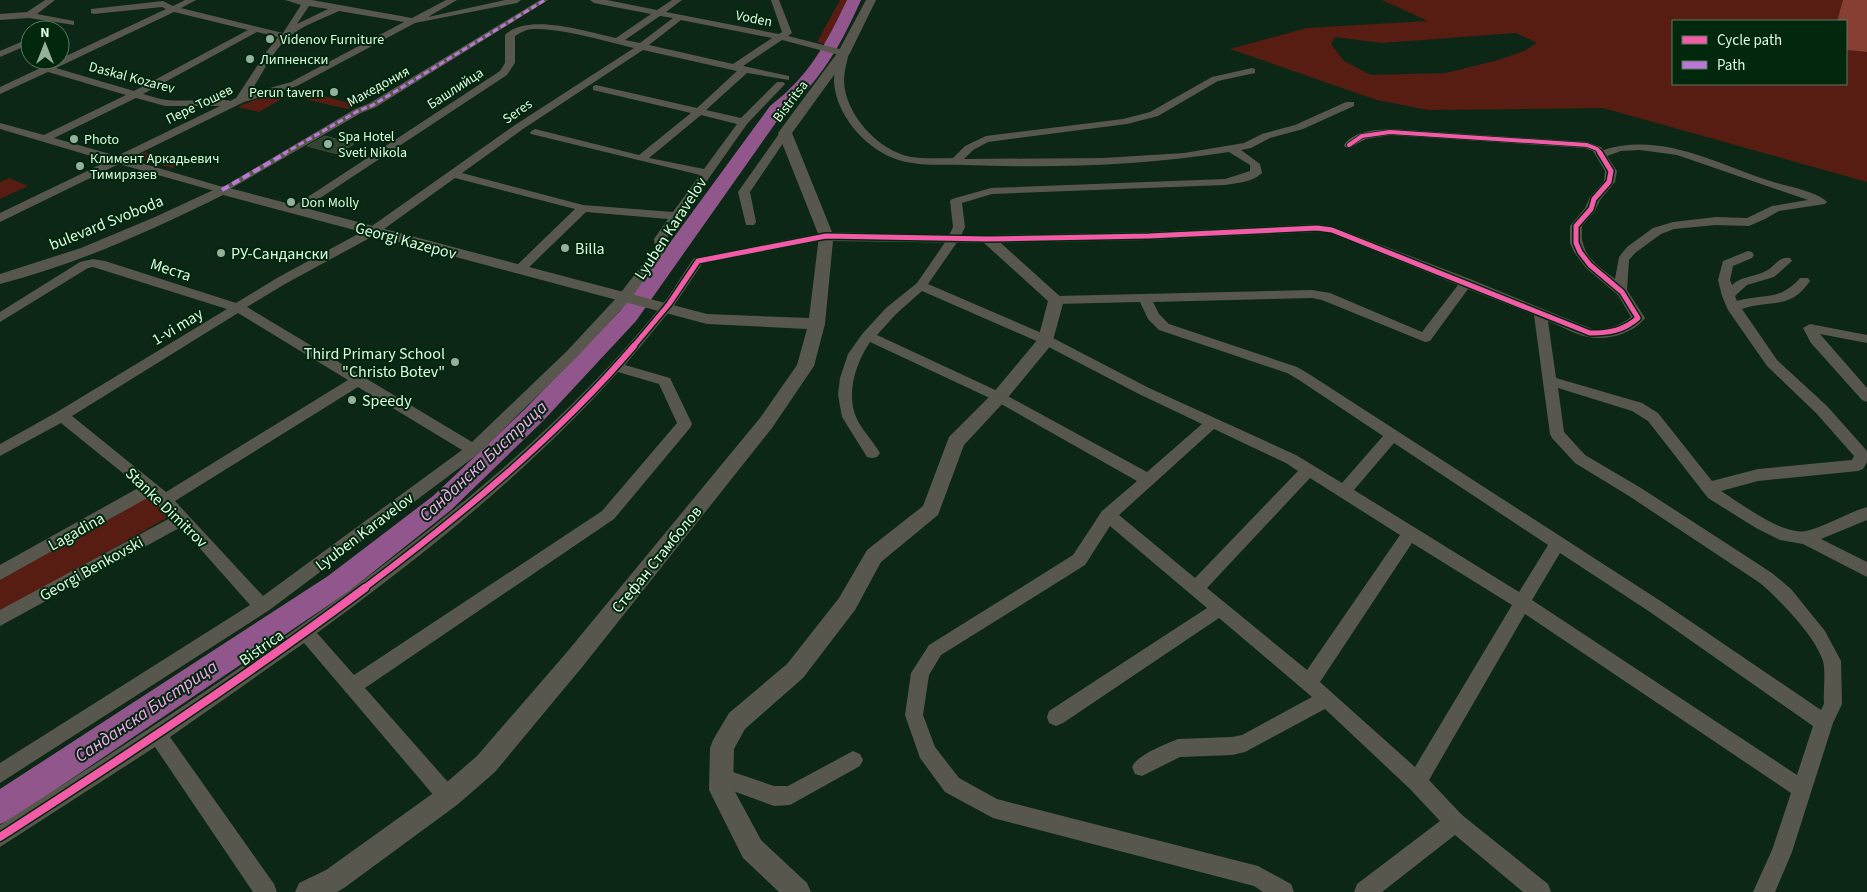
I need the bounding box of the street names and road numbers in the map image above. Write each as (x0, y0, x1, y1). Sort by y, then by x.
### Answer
street label: Voden (734, 6, 774, 32)
street label: Daskal Kozarev (87, 57, 177, 99)
street label: Македония (344, 61, 413, 112)
street label: Башлийца (423, 63, 488, 115)
street label: Bistritsa (768, 76, 813, 127)
street label: Пере Тошев (163, 80, 236, 130)
street label: Seres (499, 94, 537, 129)
street label: Lyuben Karavelov (629, 173, 713, 284)
street label: bulevard Svoboda (46, 190, 167, 256)
street label: Georgi Kazepov (353, 217, 459, 265)
street label: Места (147, 253, 194, 287)
street label: 1-vi may (148, 303, 208, 351)
street label: Stanke Dimitrov (120, 463, 213, 553)
street label: Lyuben Karavelov (311, 487, 419, 576)
street label: Стефан Стамболов (607, 501, 707, 618)
street label: Lagadina (44, 507, 109, 556)
street label: Georgi Benkovski (36, 531, 147, 606)
street label: Bistrica (235, 625, 288, 671)

